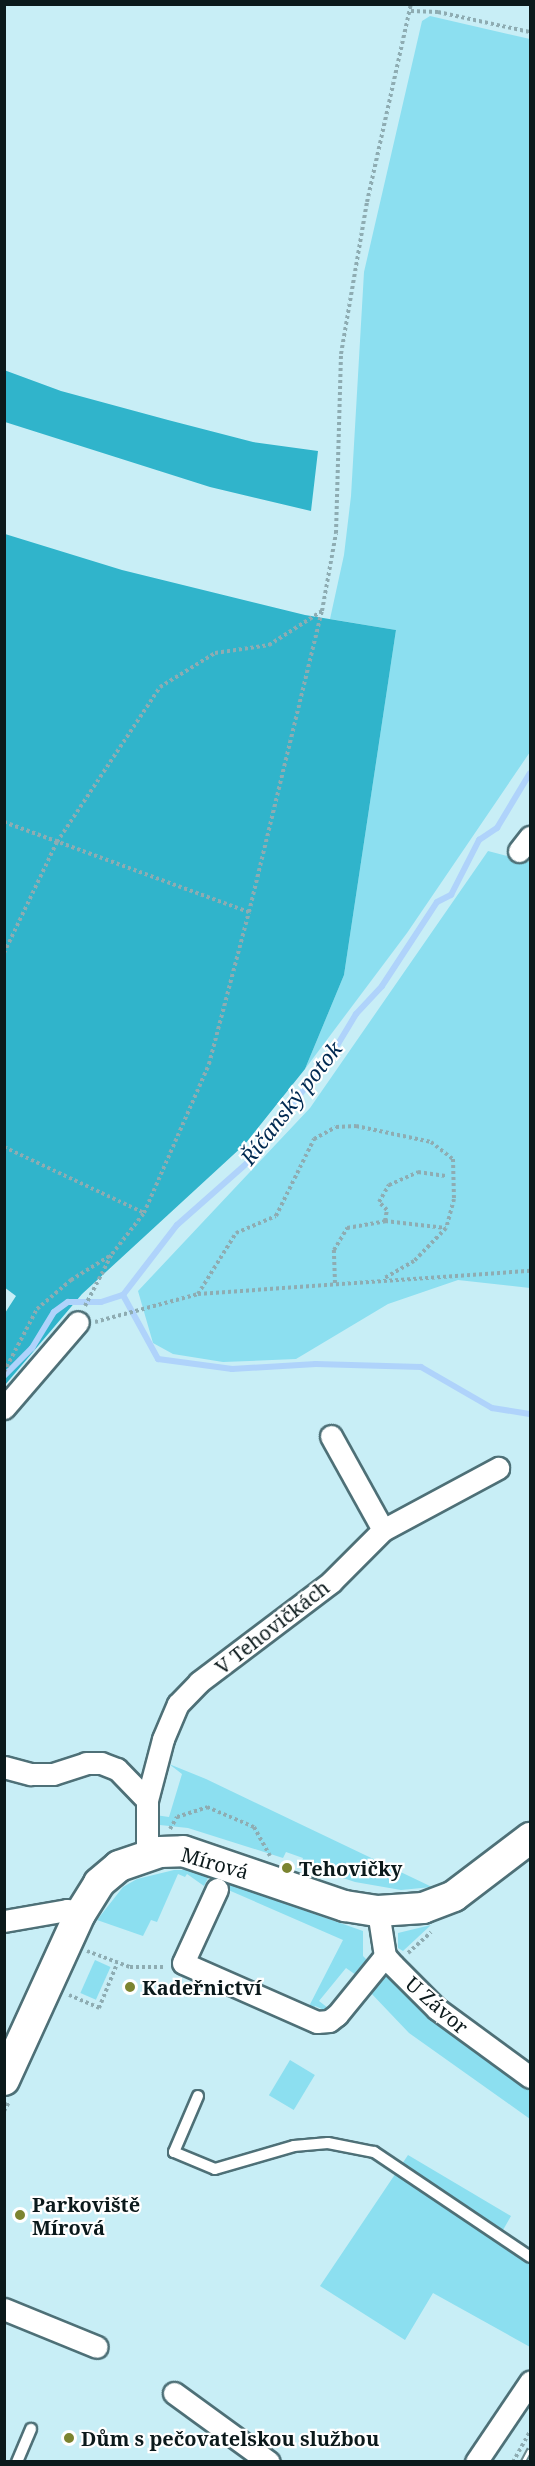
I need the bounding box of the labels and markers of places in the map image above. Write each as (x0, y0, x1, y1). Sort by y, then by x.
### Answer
place label: Tehovičky (299, 1856, 402, 1880)
marker: Tehovičky (280, 1861, 294, 1875)
place label: Kadeřnictví (142, 1975, 262, 1999)
marker: Kadeřnictví (123, 1980, 137, 1994)
place label: Parkoviště Mírová (32, 2192, 140, 2239)
marker: Parkoviště Mírová (13, 2208, 27, 2222)
place label: Dům s pečovatelskou službou (81, 2426, 379, 2450)
marker: Dům s pečovatelskou službou (62, 2431, 76, 2445)

